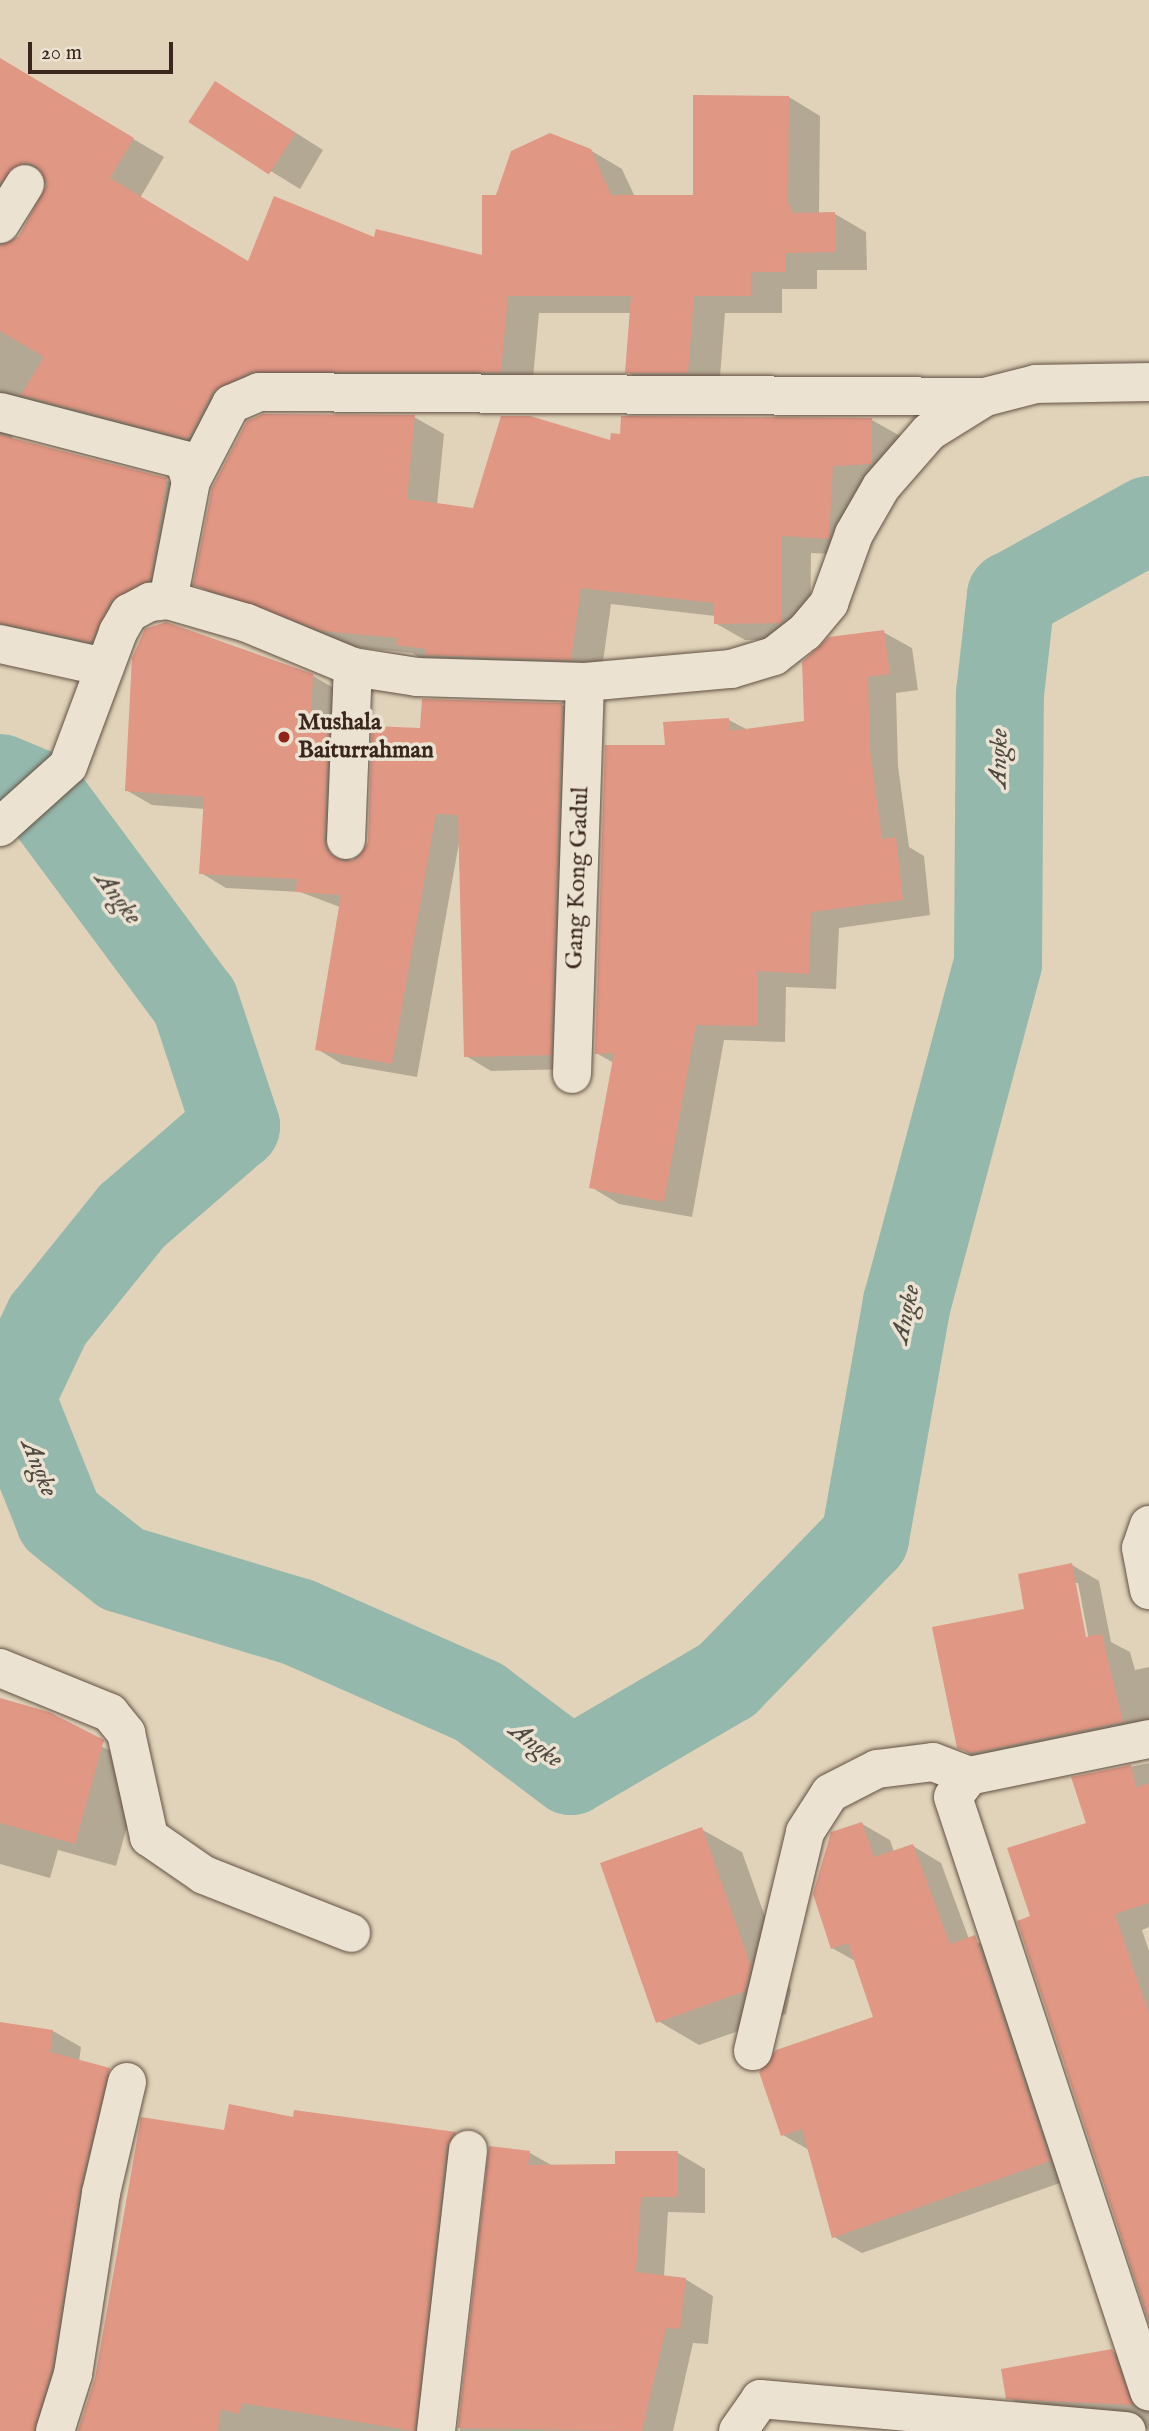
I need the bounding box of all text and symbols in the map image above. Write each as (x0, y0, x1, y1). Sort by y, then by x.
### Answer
scale bar (32, 28, 177, 72)
text: 20 m (41, 40, 82, 67)
place label: Mushala Baiturrahman (298, 709, 434, 765)
water label: Angke (983, 728, 1015, 788)
marker: Mushala Baiturrahman (276, 729, 292, 745)
street label: Gang Kong Gadul (560, 786, 596, 970)
water label: Angke (88, 865, 148, 931)
water label: Angke (885, 1282, 927, 1346)
water label: Angke (13, 1435, 65, 1501)
water label: Angke (503, 1715, 569, 1775)

